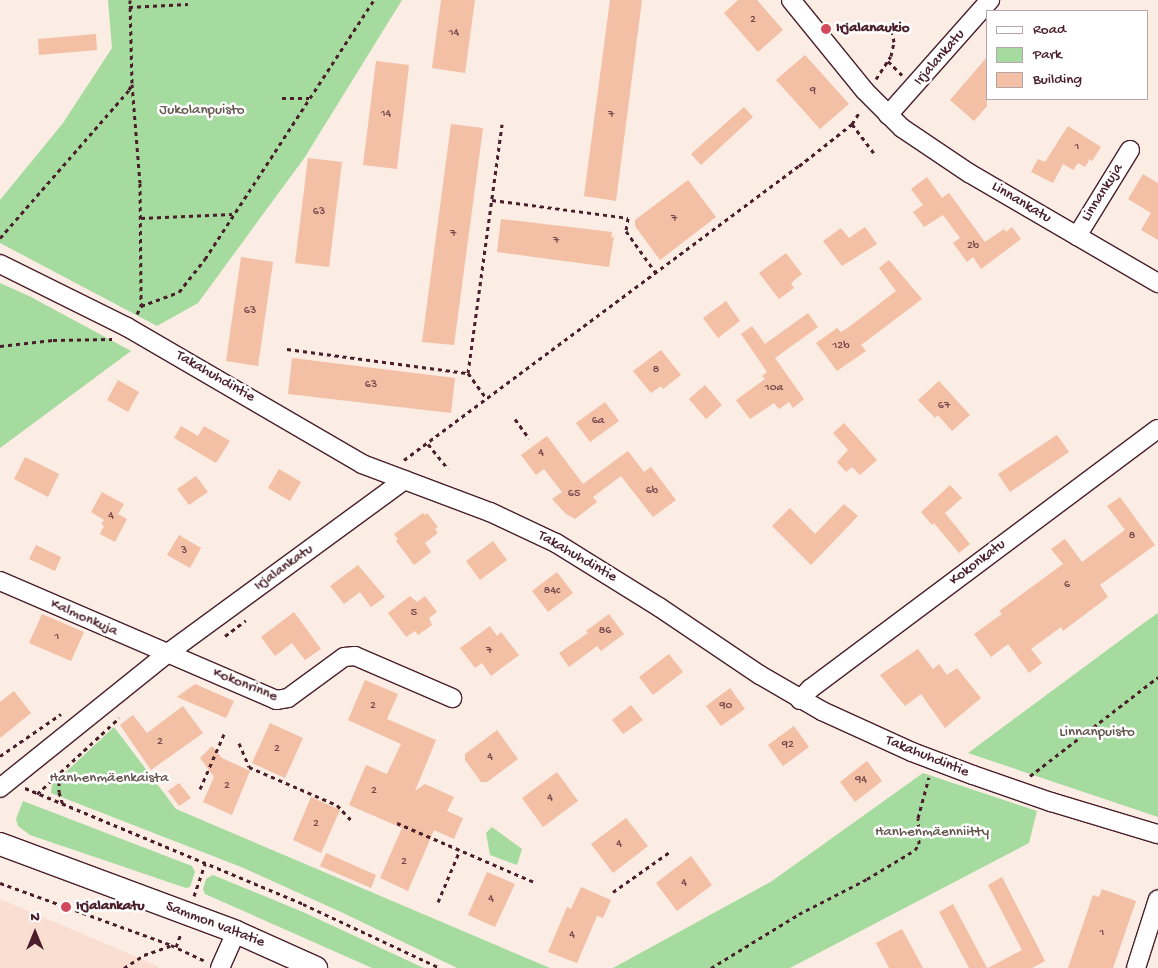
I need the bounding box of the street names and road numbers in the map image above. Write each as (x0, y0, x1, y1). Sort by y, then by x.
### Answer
street label: Irjalankatu (911, 26, 969, 90)
street label: Linnankuja (1078, 161, 1128, 225)
street label: Linnankatu (988, 178, 1054, 228)
street label: Takahuhdintie (172, 347, 258, 407)
street label: Takahuhdintie (534, 527, 620, 587)
street label: Kokonkatu (946, 536, 1010, 590)
street label: Irjalankatu (251, 541, 317, 595)
street label: Kalmonkuja (48, 595, 120, 641)
street label: Kokonrinne (210, 664, 280, 706)
street label: Takahuhdintie (883, 732, 971, 782)
street label: Sammon valtatie (163, 898, 267, 952)

